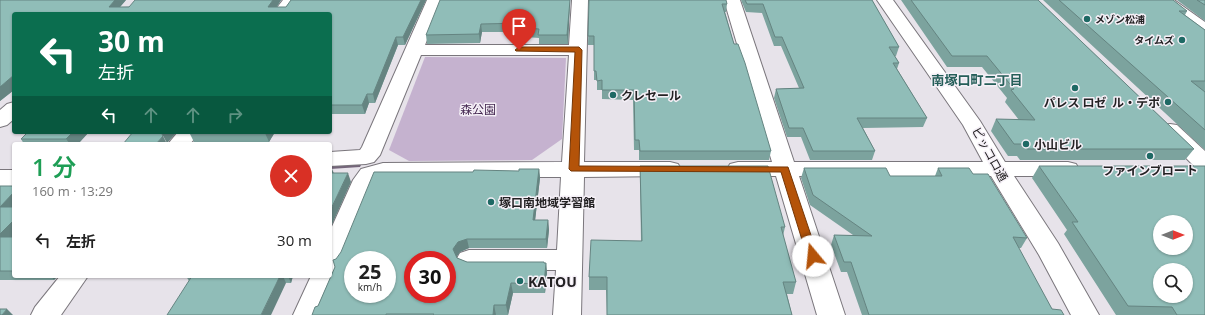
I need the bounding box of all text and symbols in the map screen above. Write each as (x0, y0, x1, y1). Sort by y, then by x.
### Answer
pin (502, 9, 536, 50)
place label: メゾン松浦 (1095, 12, 1145, 26)
marker: メゾン松浦 (1082, 14, 1092, 24)
icon: arrive (508, 15, 530, 37)
text: 30 m (98, 22, 165, 60)
icon: left (32, 28, 84, 80)
place label: タイムズ (1134, 33, 1174, 47)
marker: タイムズ (1177, 35, 1187, 45)
text: 左折 (98, 60, 134, 84)
district label: 南塚口町二丁目 (931, 71, 1023, 89)
marker: パレス ロゼ (1070, 83, 1080, 93)
place label: クレセール (621, 87, 681, 104)
marker: クレセール (608, 90, 618, 100)
place label: パレス ロゼ (1043, 94, 1107, 111)
place label: ル・デポ (1112, 94, 1160, 111)
marker: ル・デポ (1163, 97, 1173, 107)
park label: 森公園 (460, 101, 496, 118)
icon: left (98, 104, 120, 126)
icon: ahead (140, 104, 162, 126)
icon: ahead (182, 104, 204, 126)
icon: right (224, 104, 246, 126)
street label: ピッコロ通 (968, 124, 1012, 184)
place label: 小山ビル (1034, 136, 1082, 153)
marker: 小山ビル (1021, 139, 1031, 149)
text: 1 分 (32, 150, 76, 183)
marker: ファインブロート (1145, 151, 1155, 161)
button: close (270, 155, 312, 197)
place label: ファインブロート (1102, 162, 1198, 179)
text: 160 m · 13:29 (32, 182, 113, 200)
place label: 塚口南地域学習館 (499, 194, 595, 211)
marker: 塚口南地域学習館 (486, 197, 496, 207)
north arrow (1153, 215, 1193, 255)
map controls (1153, 215, 1193, 303)
icon: left (32, 229, 54, 251)
text: 30 m (277, 230, 312, 250)
text: 左折 (66, 231, 96, 251)
position arrow (792, 235, 834, 277)
speed limit sign: 30 (404, 251, 456, 303)
text: 25 (359, 258, 381, 285)
button: search (1153, 263, 1193, 303)
place label: KATOU (528, 272, 577, 291)
marker: KATOU (515, 276, 525, 286)
text: km/h (358, 280, 382, 294)

